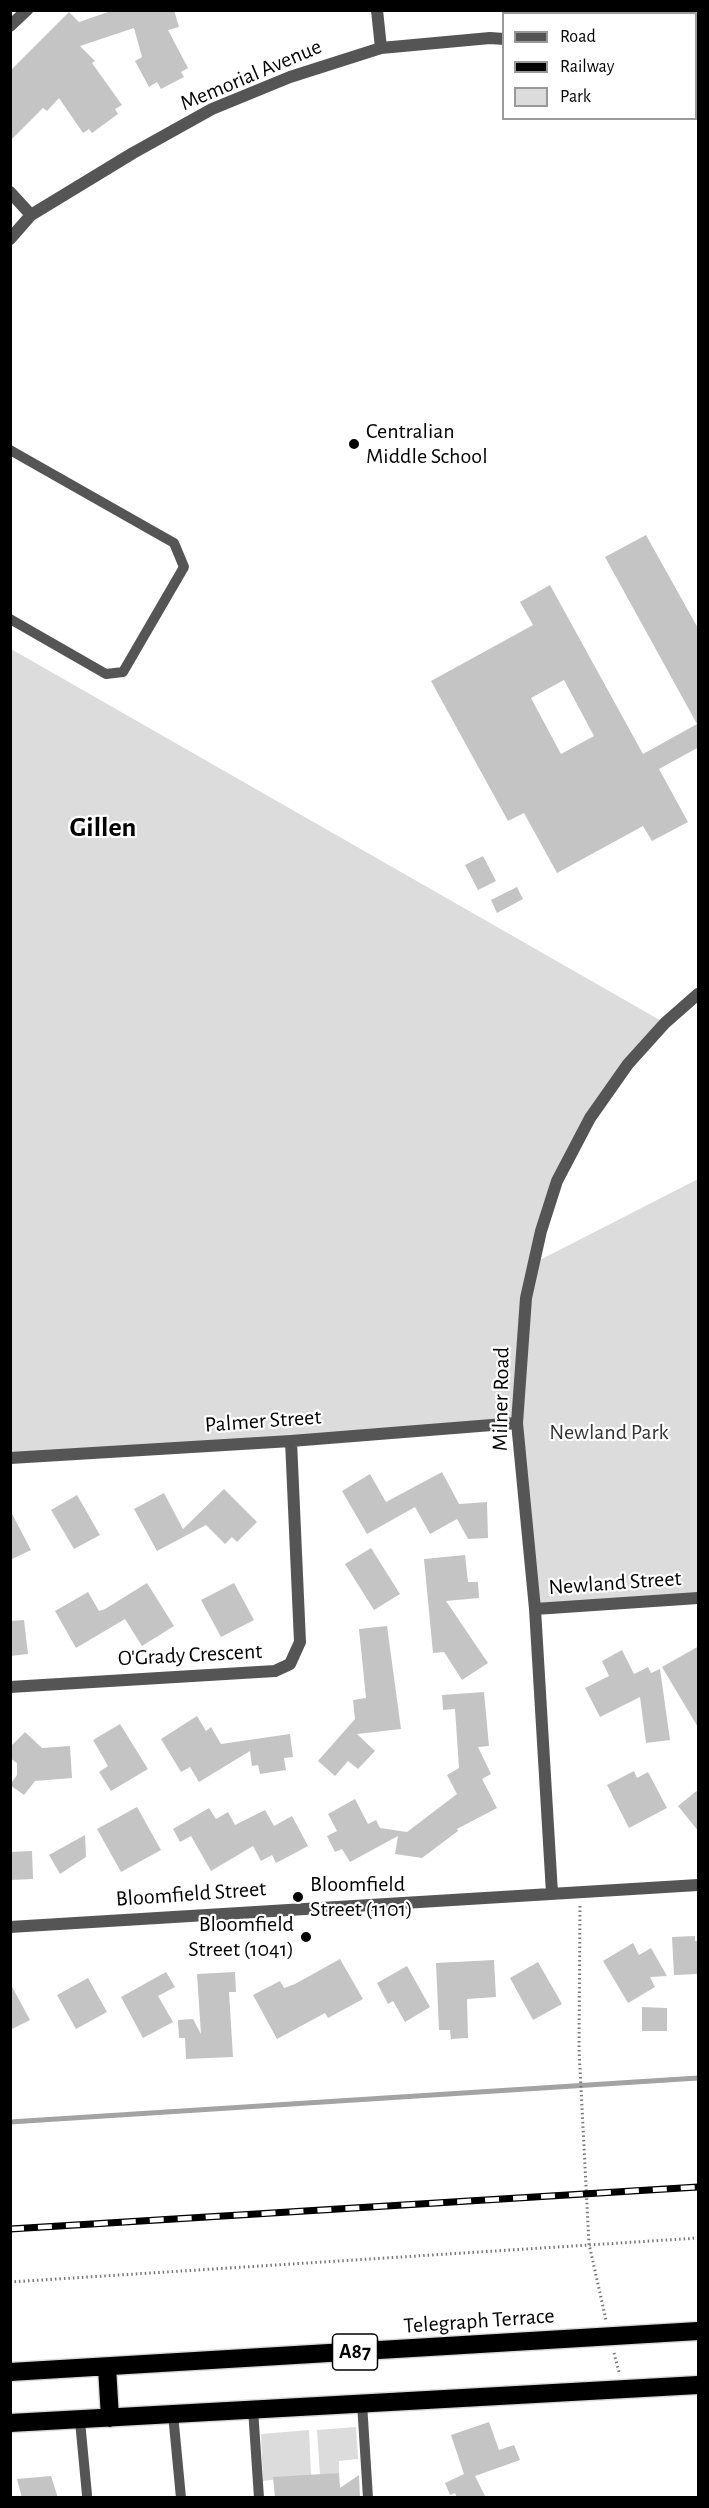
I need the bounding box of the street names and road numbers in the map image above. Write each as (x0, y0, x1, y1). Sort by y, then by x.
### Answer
street label: Memorial Avenue (176, 33, 326, 117)
street label: Milner Road (487, 1347, 515, 1451)
street label: Palmer Street (204, 1404, 322, 1438)
street label: Newland Street (548, 1565, 682, 1601)
street label: O'Grady Crescent (117, 1638, 263, 1672)
street label: Bloomfield Street (115, 1876, 267, 1912)
street label: Telegraph Terrace (403, 2303, 555, 2339)
road number: A87 (332, 2334, 378, 2370)

